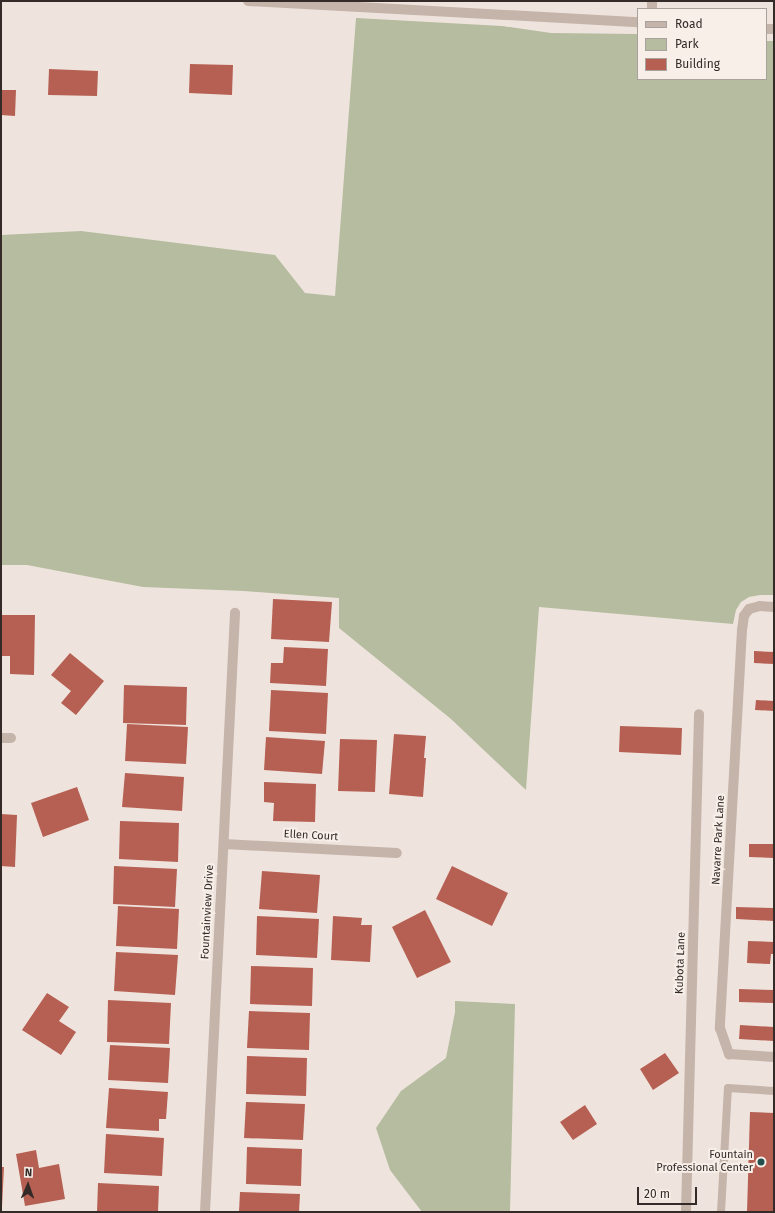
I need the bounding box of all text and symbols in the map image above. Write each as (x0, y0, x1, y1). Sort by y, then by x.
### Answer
legend (637, 8, 767, 80)
text: Road (675, 17, 703, 31)
text: Park (675, 37, 699, 51)
text: Building (675, 57, 720, 71)
street label: Navarre Park Lane (710, 795, 728, 885)
street label: Ellen Court (283, 828, 339, 844)
street label: Fountainview Drive (199, 864, 217, 960)
street label: Kubota Lane (673, 932, 689, 994)
place label: Fountain Professional Center (656, 1149, 753, 1175)
marker: Fountain Professional Center (756, 1157, 766, 1167)
north arrow (8, 1165, 48, 1205)
text: N (25, 1166, 32, 1179)
scale bar (639, 1179, 699, 1205)
text: 20 m (644, 1187, 670, 1201)

